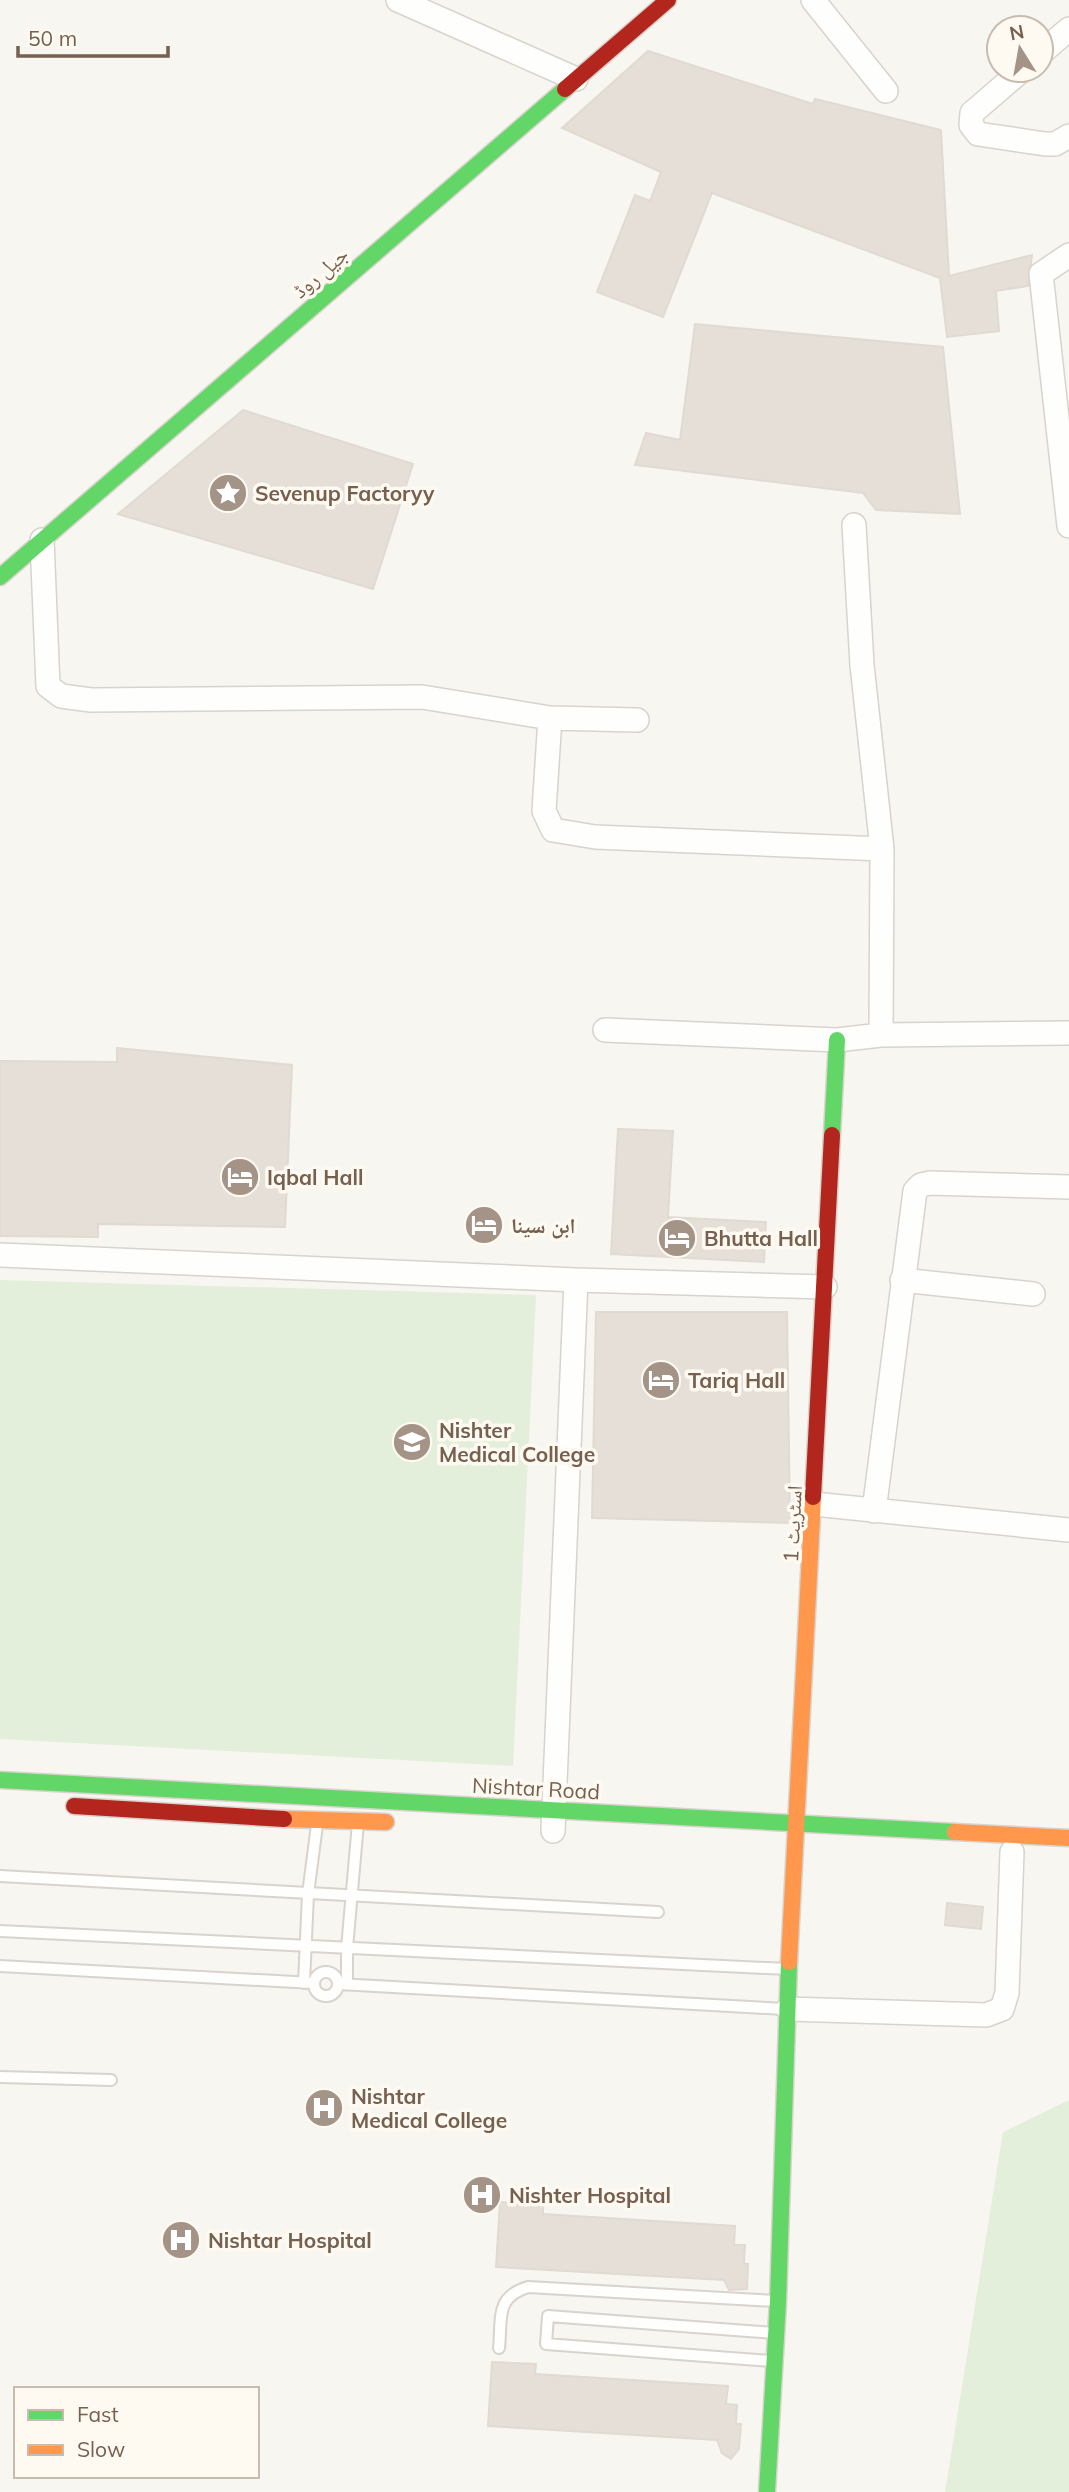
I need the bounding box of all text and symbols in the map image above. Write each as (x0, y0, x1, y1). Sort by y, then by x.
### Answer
scale bar (18, 14, 168, 58)
north arrow (985, 14, 1055, 84)
text: N (1007, 19, 1026, 45)
text: 50 m (28, 25, 77, 51)
street label: جیل روڈ (287, 241, 354, 304)
place icon: Sevenup Factoryy (207, 472, 249, 514)
place label: Sevenup Factoryy (255, 480, 435, 506)
hotel icon: Iqbal Hall (219, 1156, 261, 1198)
place label: Iqbal Hall (267, 1164, 364, 1190)
hotel icon: ابن سینا (463, 1204, 505, 1246)
place label: ابن سینا (511, 1212, 576, 1239)
hotel icon: Bhutta Hall (656, 1217, 698, 1259)
place label: Bhutta Hall (704, 1225, 818, 1251)
hotel icon: Tariq Hall (640, 1359, 682, 1401)
place label: Tariq Hall (688, 1367, 785, 1393)
place label: Nishter Medical College (439, 1417, 595, 1467)
school or university icon: Nishter Medical College (391, 1421, 433, 1463)
street label: اسٹریٹ 1 (777, 1485, 807, 1563)
street label: Nishtar Road (471, 1772, 601, 1804)
place label: Nishtar Medical College (351, 2083, 507, 2133)
hospital icon: Nishtar Medical College (303, 2087, 345, 2129)
hospital icon: Nishter Hospital (461, 2174, 503, 2216)
place label: Nishter Hospital (509, 2182, 671, 2208)
hospital icon: Nishtar Hospital (160, 2219, 202, 2261)
place label: Nishtar Hospital (208, 2227, 372, 2253)
legend (14, 2387, 259, 2478)
text: Fast (77, 2401, 119, 2427)
text: Slow (77, 2436, 125, 2462)

